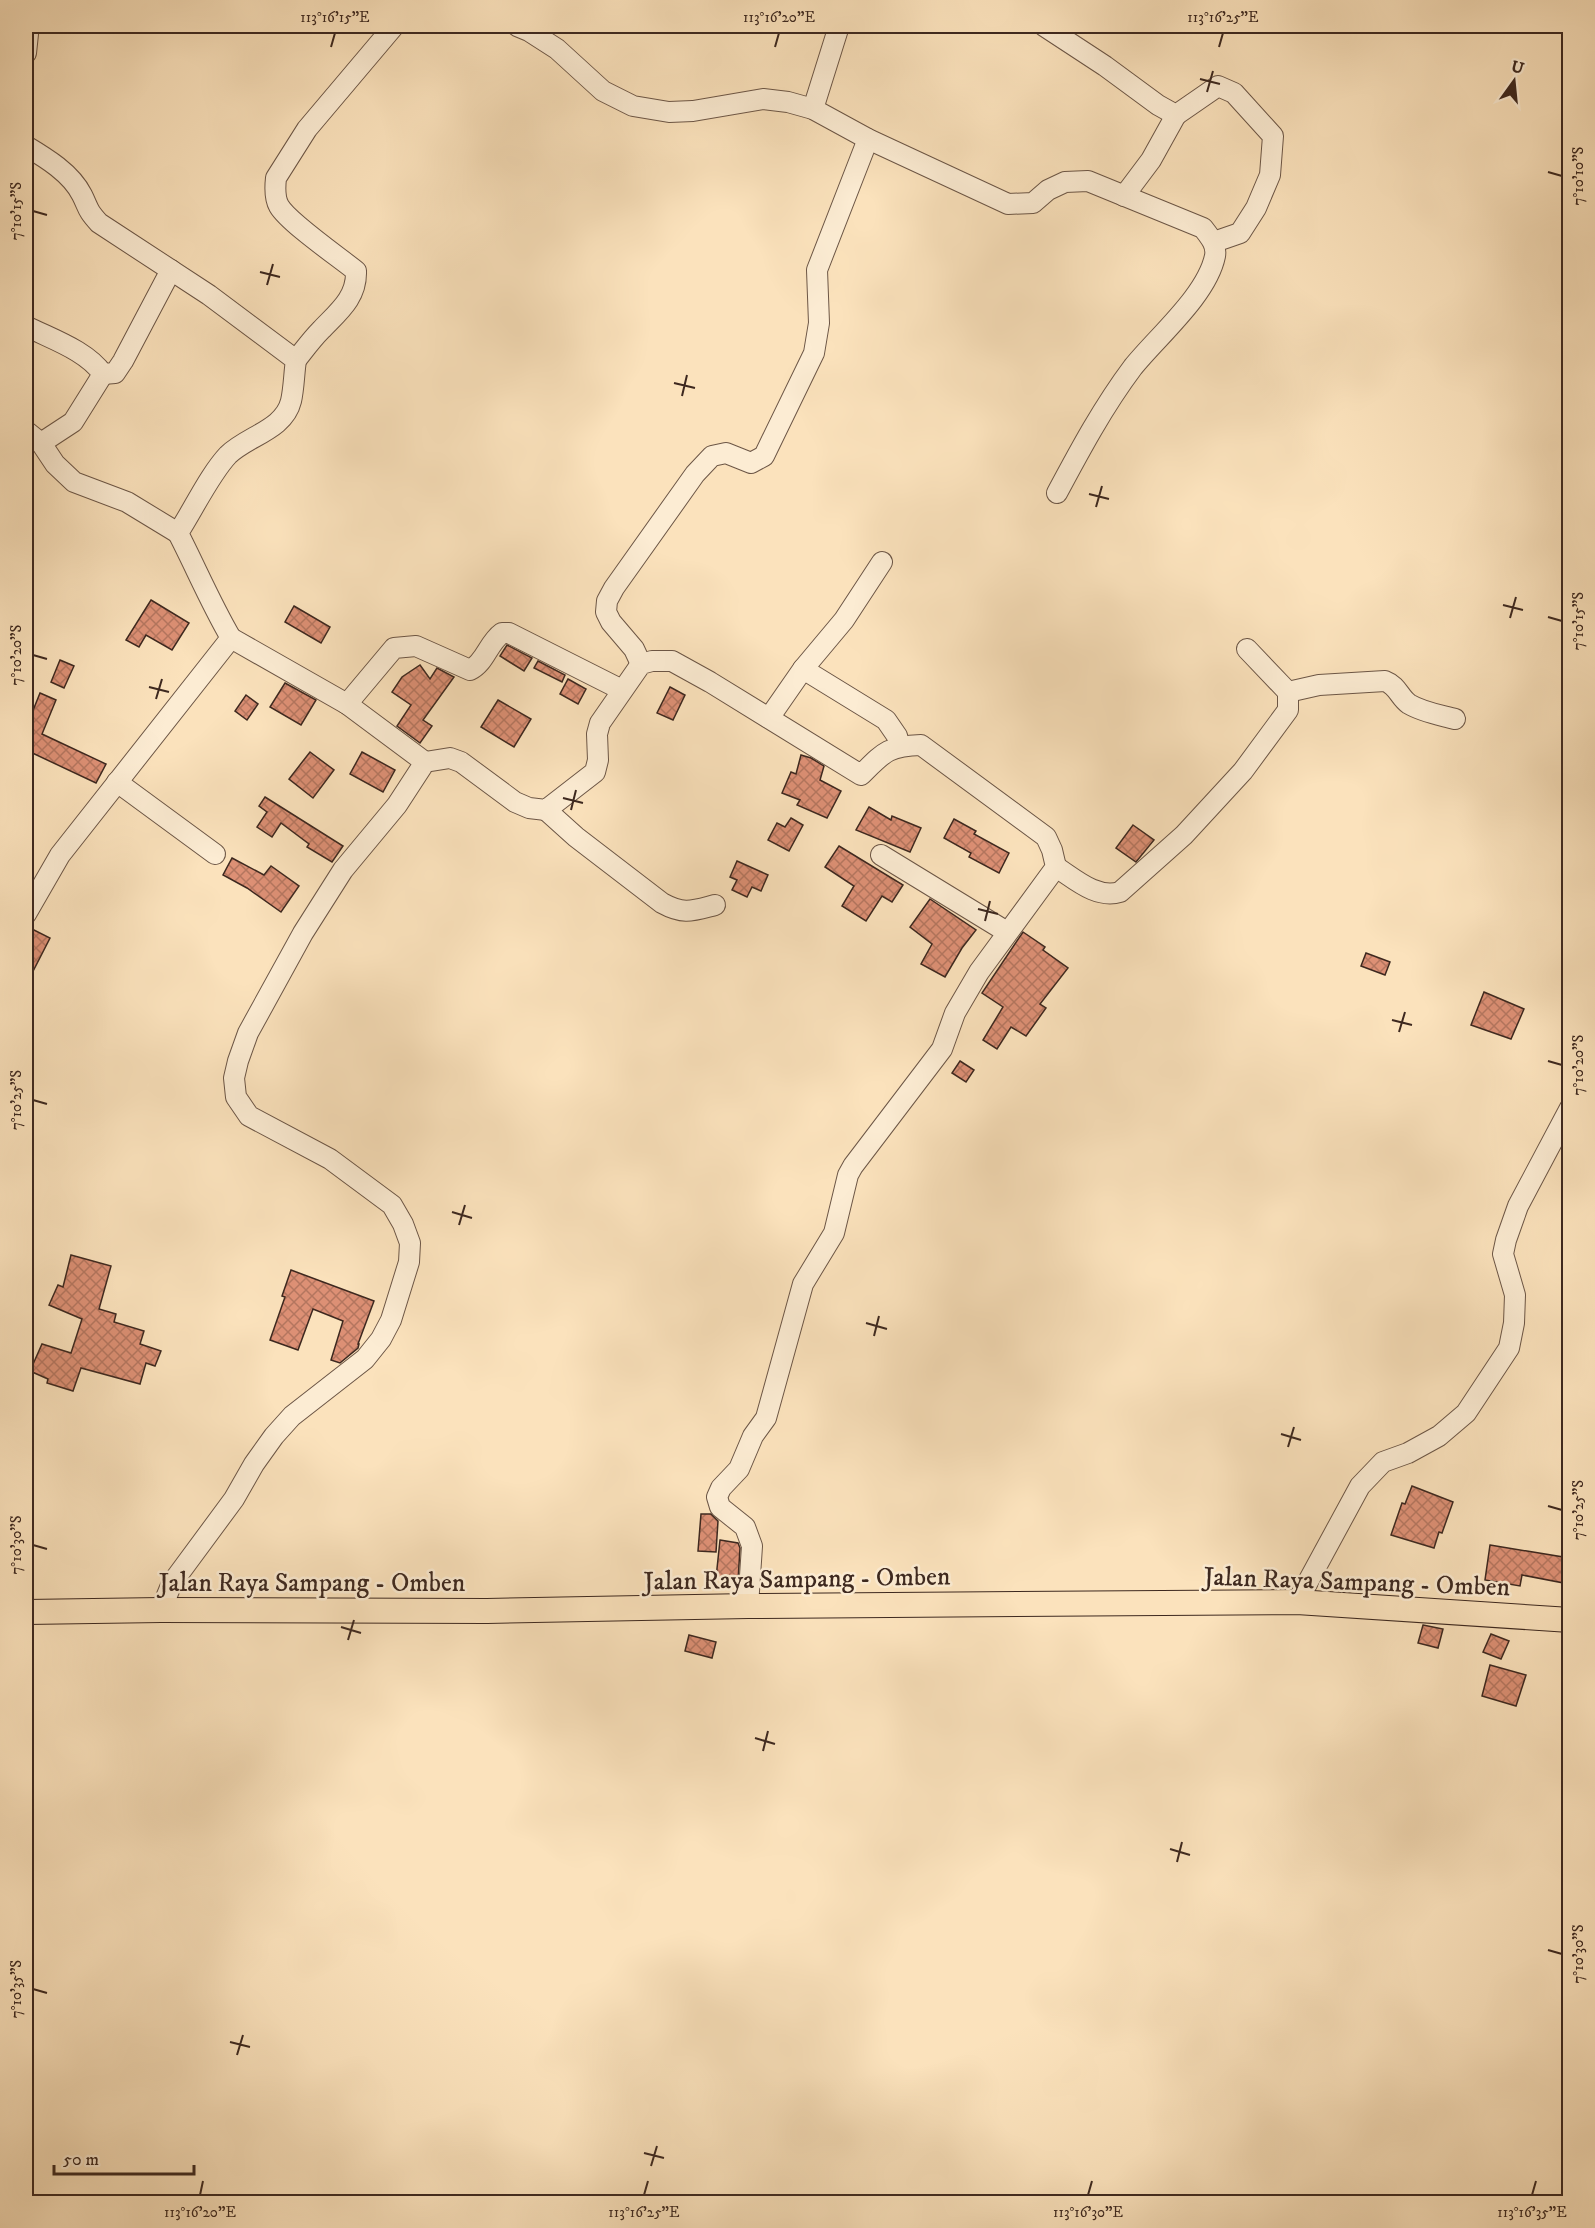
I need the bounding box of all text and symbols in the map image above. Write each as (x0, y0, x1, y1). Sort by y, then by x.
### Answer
text: 113°16'15"E (300, 8, 370, 27)
text: 113°16'20"E (743, 8, 815, 27)
text: 113°16'25"E (1187, 8, 1259, 27)
north arrow (1484, 51, 1544, 111)
text: U (1509, 56, 1527, 79)
text: 7°10'10"S (1569, 146, 1588, 205)
text: 7°10'15"S (7, 182, 26, 240)
text: 7°10'15"S (1569, 592, 1588, 650)
text: 7°10'20"S (7, 624, 26, 685)
text: 7°10'20"S (1569, 1034, 1588, 1095)
text: 7°10'25"S (7, 1070, 26, 1130)
text: 7°10'25"S (1569, 1480, 1588, 1540)
text: 7°10'30"S (7, 1515, 26, 1575)
street label: Jalan Raya Sampang - Omben (641, 1560, 951, 1599)
street label: Jalan Raya Sampang - Omben (1201, 1561, 1511, 1604)
street label: Jalan Raya Sampang - Omben (157, 1567, 466, 1600)
text: 7°10'30"S (1569, 1924, 1588, 1984)
text: 7°10'35"S (7, 1960, 26, 2018)
scale bar (54, 2138, 194, 2176)
text: 50 m (63, 2149, 99, 2171)
text: 113°16'20"E (164, 2203, 236, 2222)
text: 113°16'25"E (608, 2203, 680, 2222)
text: 113°16'30"E (1053, 2203, 1123, 2222)
text: 113°16'35"E (1497, 2203, 1567, 2222)

